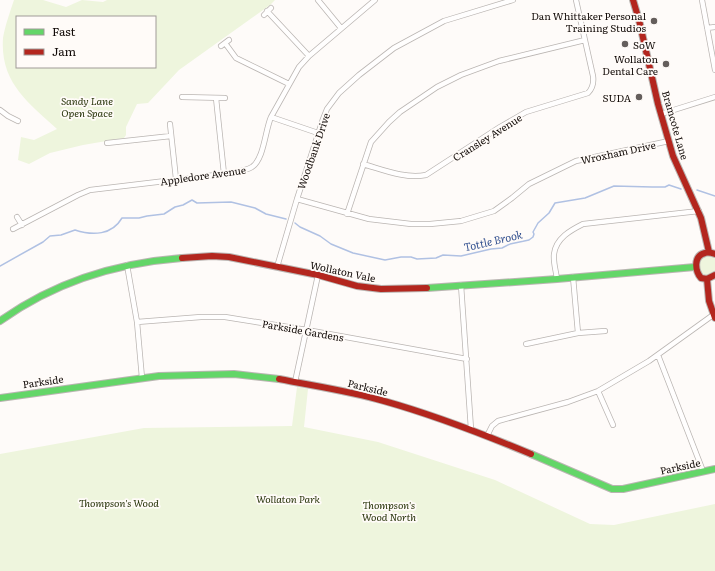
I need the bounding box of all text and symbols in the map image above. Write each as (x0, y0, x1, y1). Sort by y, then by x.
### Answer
place label: Dan Whittaker Personal Training Studios (531, 8, 647, 35)
legend (16, 16, 156, 68)
marker: Dan Whittaker Personal Training Studios (649, 16, 659, 26)
text: Fast (52, 22, 76, 40)
place label: SoW (633, 37, 656, 52)
marker: SoW (620, 39, 630, 49)
text: Jam (52, 42, 77, 60)
place label: Wollaton Dental Care (602, 51, 658, 78)
marker: Wollaton Dental Care (661, 59, 671, 69)
street label: Bramcote Lane (659, 89, 693, 161)
place label: SUDA (602, 90, 632, 105)
marker: SUDA (634, 92, 644, 102)
park label: Sandy Lane Open Space (61, 93, 113, 120)
street label: Cransley Avenue (449, 110, 525, 164)
street label: Woodbank Drive (293, 111, 333, 191)
street label: Wroxham Drive (579, 137, 657, 167)
street label: Appledore Avenue (159, 162, 247, 188)
water label: Tottle Brook (462, 225, 524, 255)
street label: Wollaton Vale (309, 257, 377, 285)
street label: Parkside Gardens (261, 315, 345, 345)
street label: Parkside (22, 371, 64, 391)
street label: Parkside (346, 375, 390, 399)
street label: Parkside (658, 454, 702, 478)
park label: Wollaton Park (256, 491, 320, 506)
park label: Thompson's Wood (79, 495, 159, 510)
park label: Thompson's Wood North (362, 497, 416, 524)

